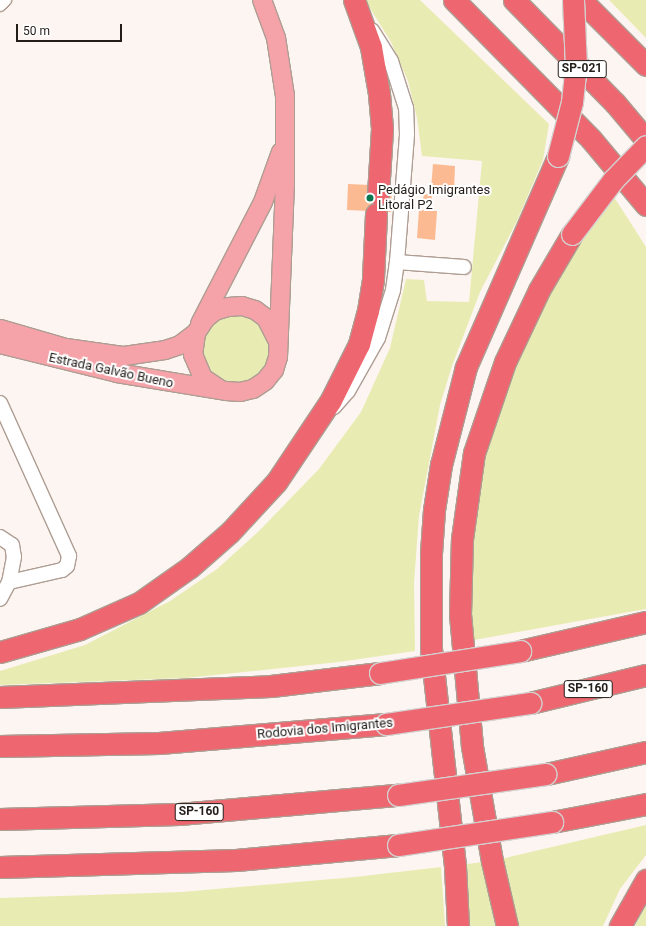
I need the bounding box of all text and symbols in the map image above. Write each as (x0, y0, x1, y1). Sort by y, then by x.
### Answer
scale bar (18, 16, 124, 42)
text: 50 m (23, 24, 50, 38)
road number: SP-021 (557, 59, 607, 79)
place label: Pedágio Imigrantes Litoral P2 (378, 183, 490, 214)
marker: Pedágio Imigrantes Litoral P2 (365, 193, 375, 203)
street label: Estrada Galvão Bueno (47, 350, 175, 392)
road number: SP-160 (563, 679, 613, 699)
street label: Rodovia dos Imigrantes (256, 715, 394, 743)
road number: SP-160 (174, 802, 224, 822)

